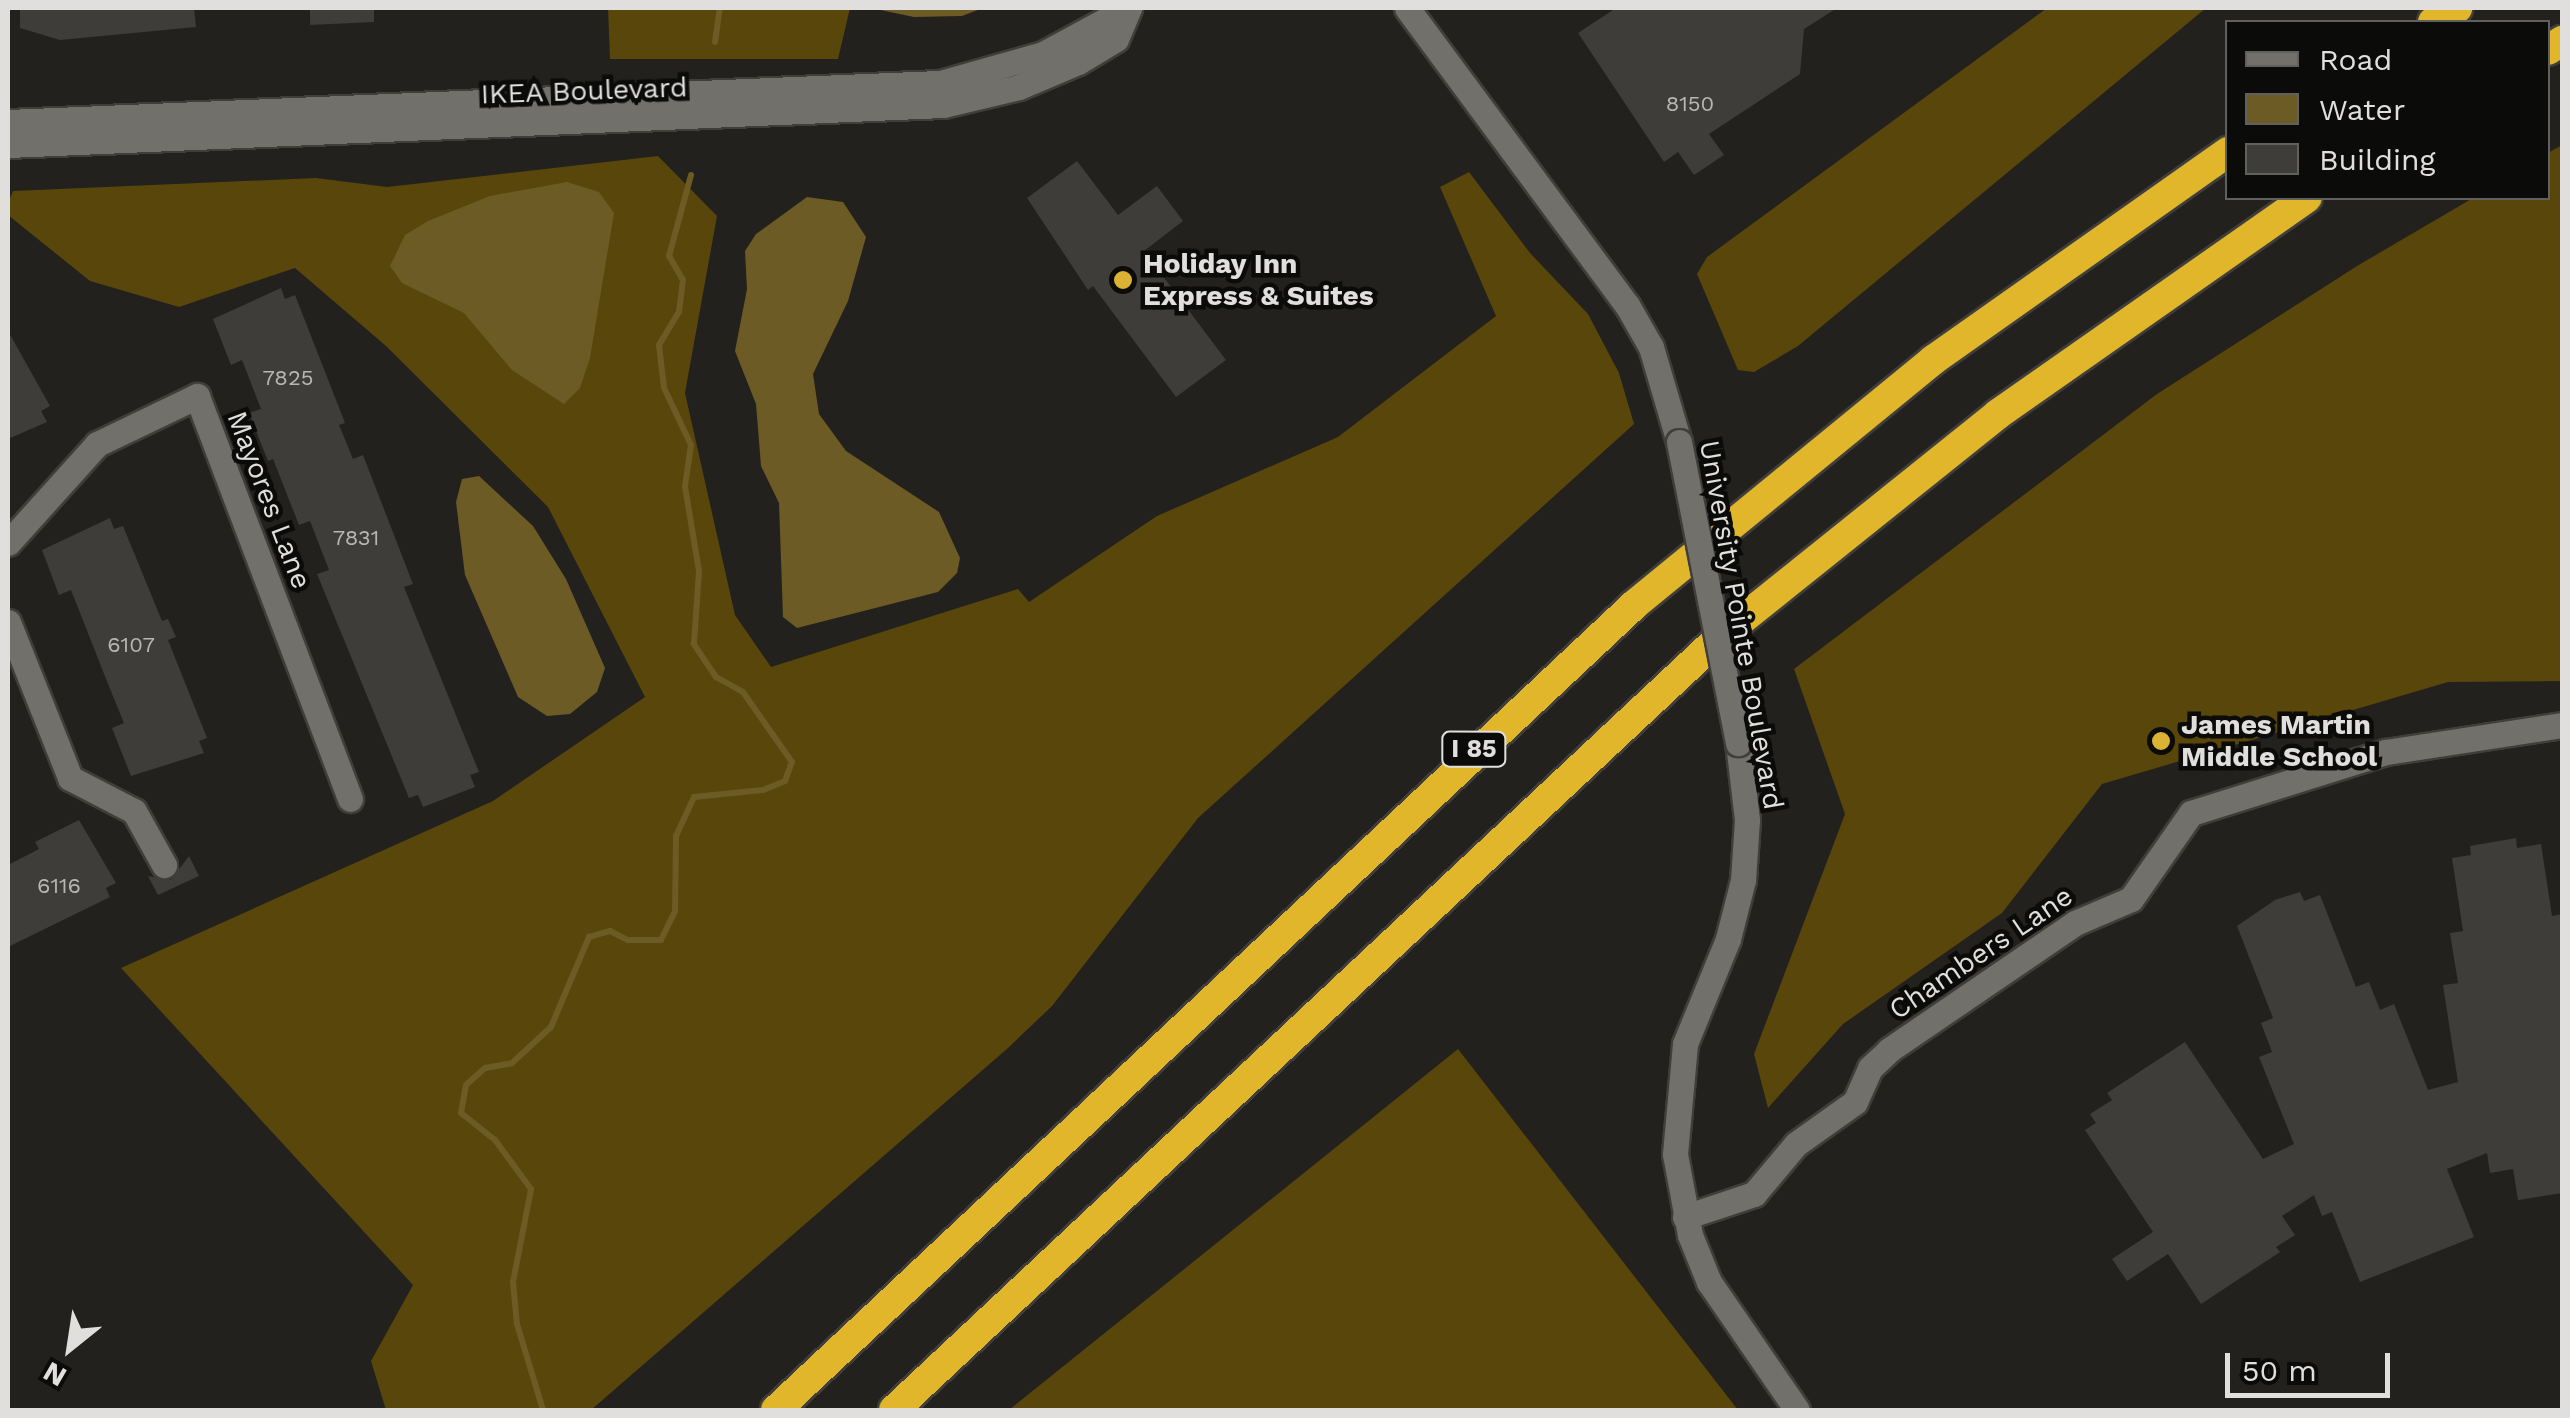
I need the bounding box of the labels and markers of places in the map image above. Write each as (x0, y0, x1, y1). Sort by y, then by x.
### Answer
place label: Holiday Inn Express & Suites (1143, 247, 1374, 313)
marker: Holiday Inn Express & Suites (1112, 269, 1134, 291)
place label: James Martin Middle School (2181, 708, 2377, 774)
marker: James Martin Middle School (2150, 730, 2172, 752)

